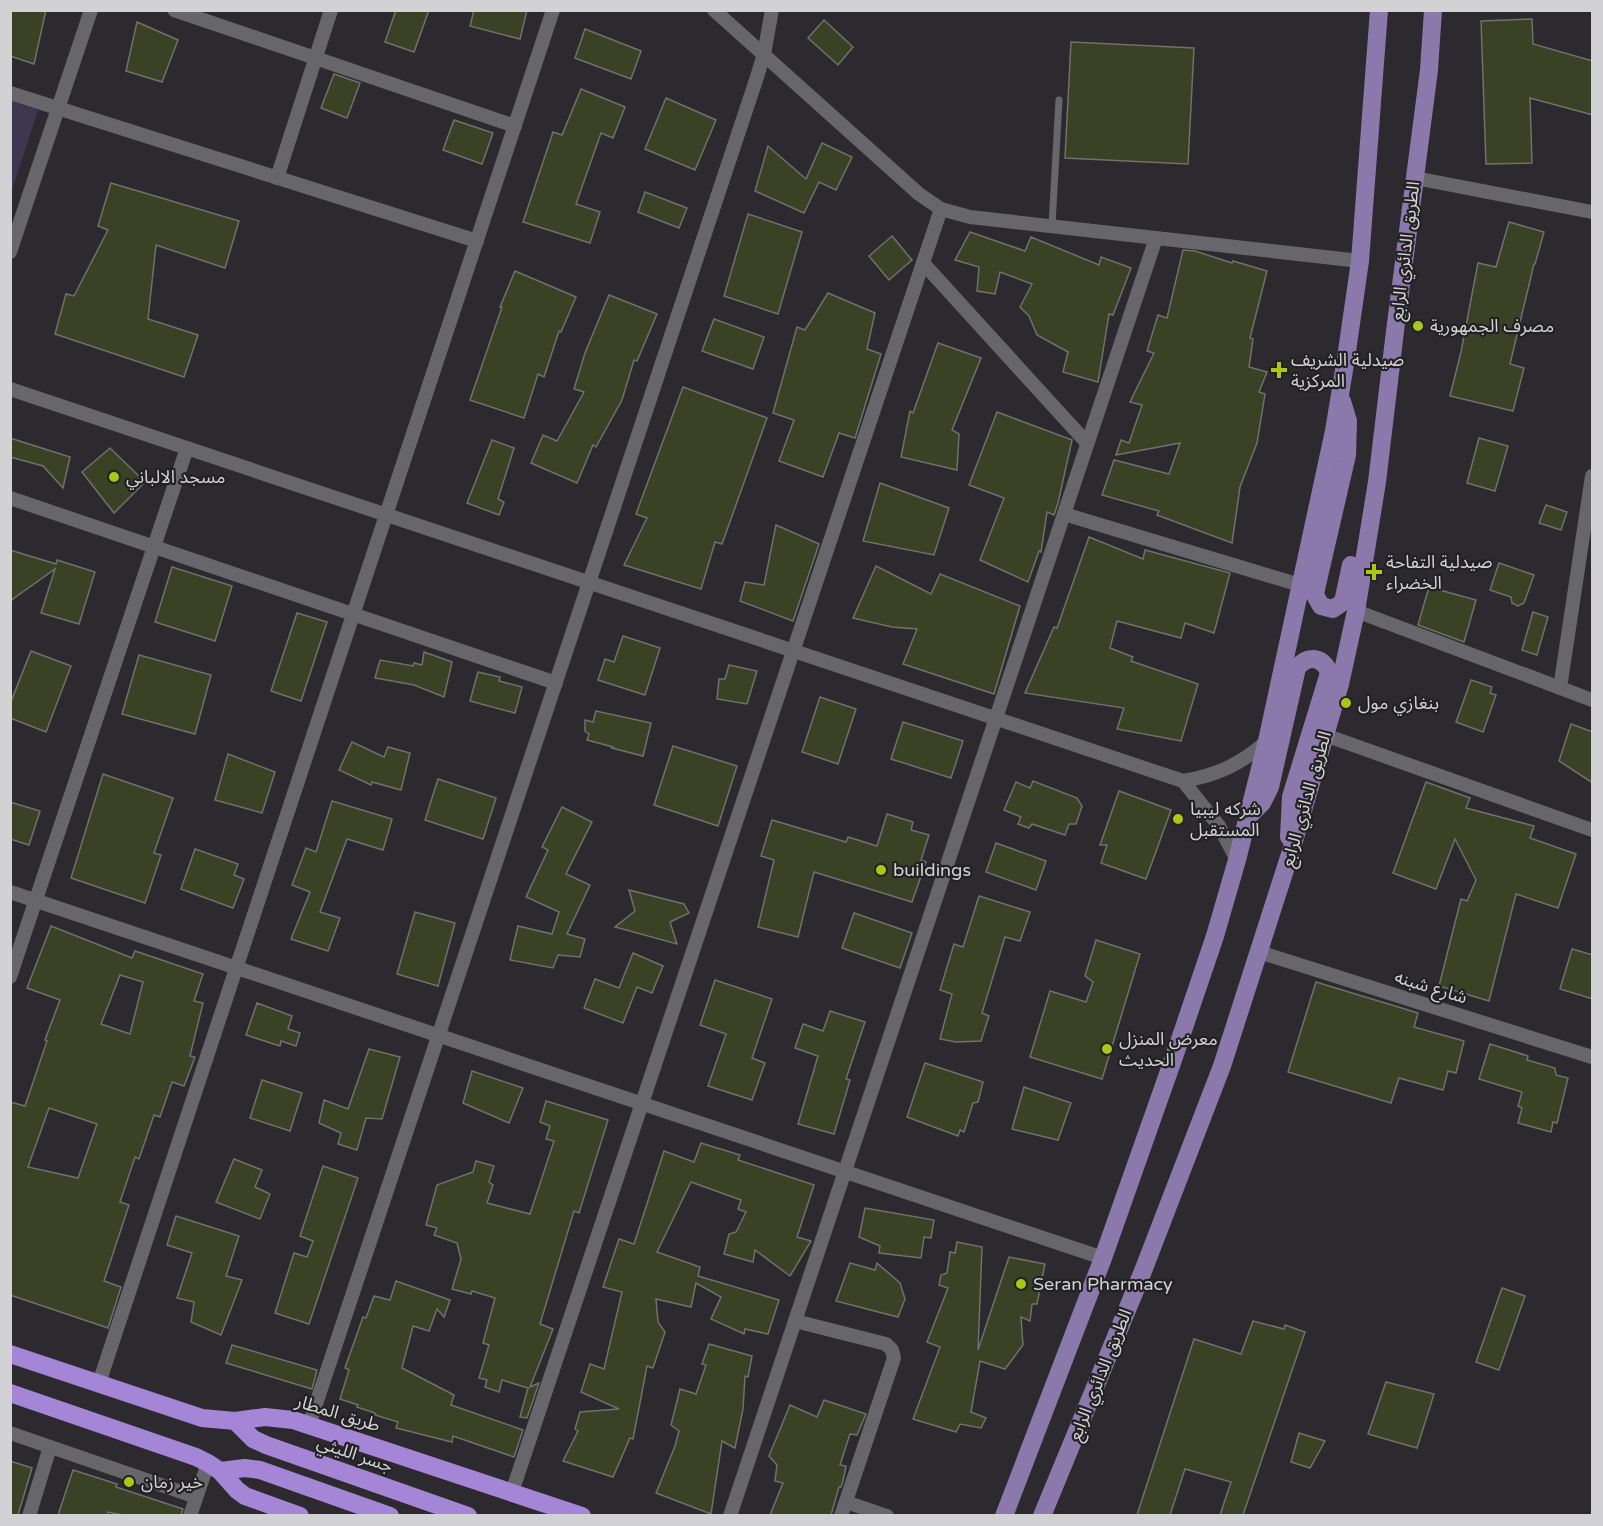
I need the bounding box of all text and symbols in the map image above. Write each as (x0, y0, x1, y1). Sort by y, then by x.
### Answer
street label: الطريق الدائري الرابع (1386, 180, 1427, 322)
place label: مصرف الجمهورية (1430, 315, 1554, 337)
marker: مصرف الجمهورية (1411, 319, 1425, 333)
place label: صيدلية الشريف المركزية (1291, 349, 1404, 392)
marker: صيدلية الشريف المركزية (1272, 363, 1286, 377)
place label: مسجد الالباني (126, 466, 225, 490)
marker: مسجد الالباني (107, 470, 121, 484)
place label: صيدلية التفاحة الخضراء (1386, 551, 1493, 594)
marker: صيدلية التفاحة الخضراء (1367, 565, 1381, 579)
place label: بنغازي مول (1358, 692, 1439, 716)
marker: بنغازي مول (1339, 696, 1353, 710)
street label: الطريق الدائري الرابع (1276, 728, 1339, 870)
place label: شركه ليبيا المستقبل (1190, 798, 1261, 841)
marker: شركه ليبيا المستقبل (1171, 812, 1185, 826)
place label: buildings (893, 859, 971, 881)
marker: buildings (874, 863, 888, 877)
street label: شارع شبنه (1391, 966, 1470, 1011)
place label: معرض المنزل الحديث (1119, 1028, 1218, 1071)
marker: معرض المنزل الحديث (1100, 1042, 1114, 1056)
place label: Seran Pharmacy (1033, 1273, 1173, 1295)
marker: Seran Pharmacy (1014, 1277, 1028, 1291)
street label: الطريق الدائري الرابع (1063, 1306, 1139, 1445)
street label: طريق المطار (292, 1389, 383, 1436)
street label: جسر الليثي (313, 1431, 396, 1479)
place label: خير زمان (141, 1471, 203, 1493)
marker: خير زمان (122, 1475, 136, 1489)

